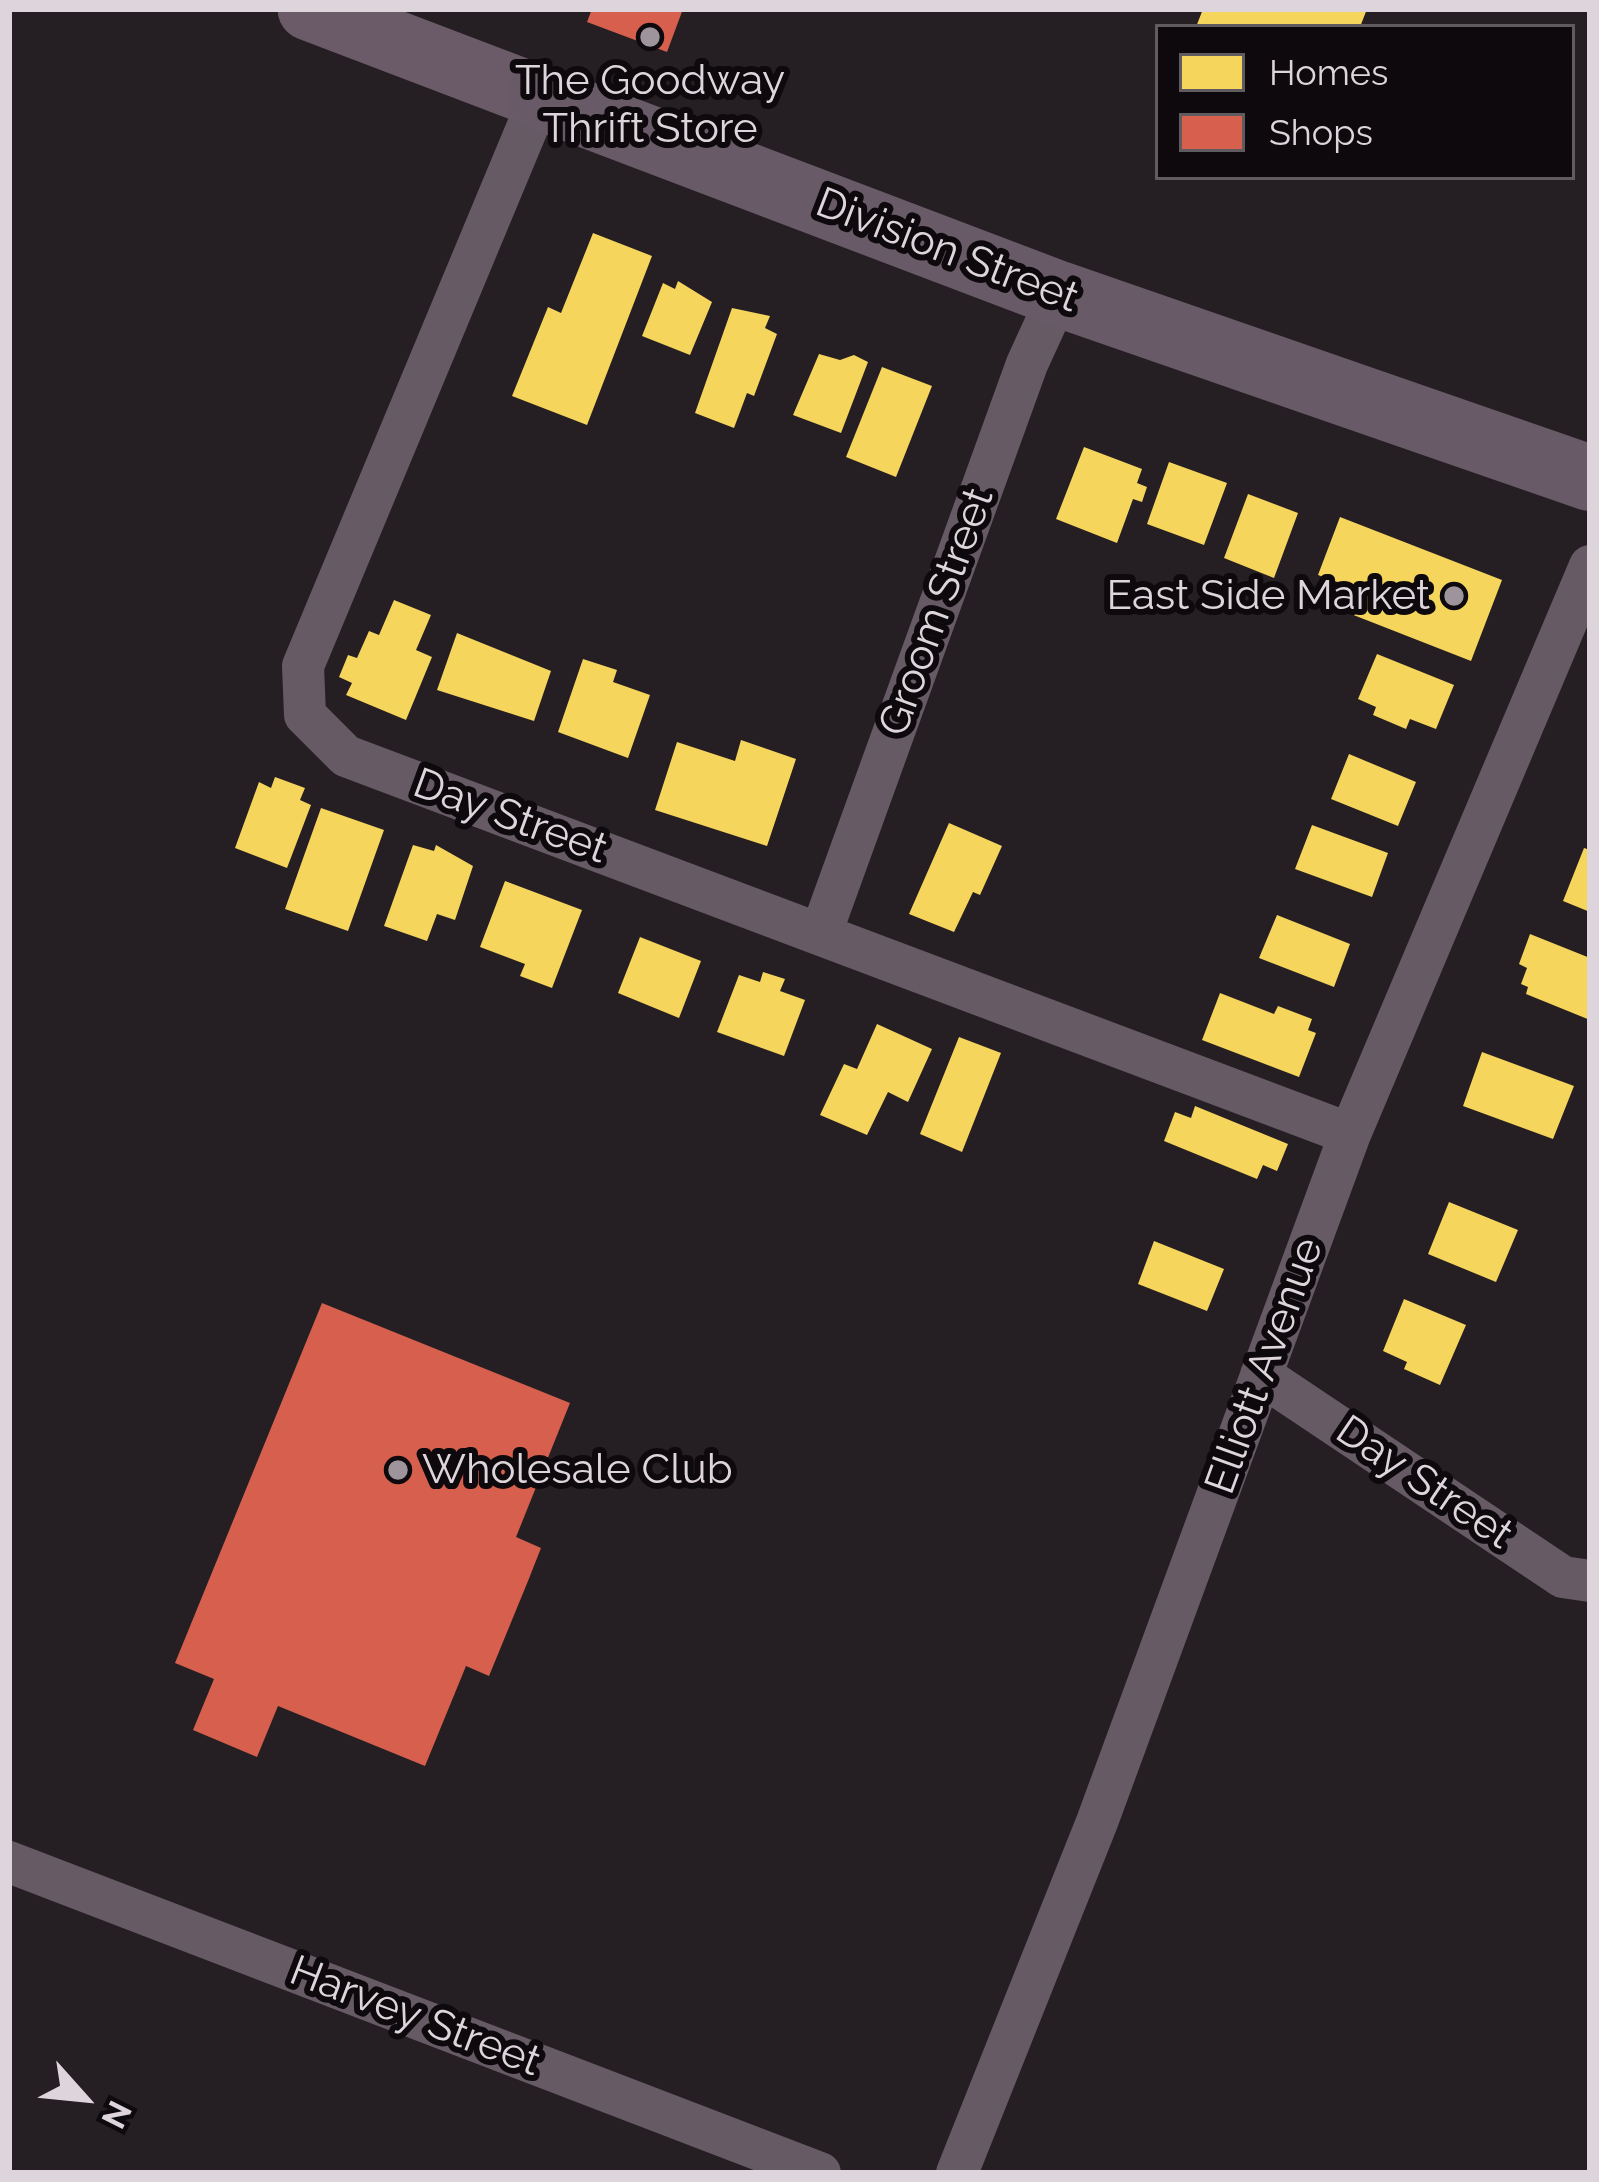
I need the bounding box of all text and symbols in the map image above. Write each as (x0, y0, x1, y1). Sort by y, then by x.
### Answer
marker: The Goodway Thrift Store (637, 24, 663, 50)
legend (1155, 24, 1575, 180)
text: Homes (1269, 51, 1388, 93)
place label: The Goodway Thrift Store (515, 56, 785, 154)
text: Shops (1269, 111, 1373, 153)
street label: Division Street (809, 178, 1085, 324)
street label: Groom Street (869, 481, 1005, 743)
place label: East Side Market (1107, 571, 1430, 621)
marker: East Side Market (1441, 583, 1467, 609)
street label: Day Street (406, 759, 614, 875)
street label: Elliott Avenue (1195, 1231, 1335, 1501)
street label: Day Street (1326, 1406, 1522, 1560)
place label: Wholesale Club (422, 1445, 733, 1495)
marker: Wholesale Club (385, 1457, 411, 1483)
street label: Harvey Street (283, 1946, 547, 2088)
north arrow (24, 2038, 144, 2158)
text: N (93, 2094, 140, 2135)

